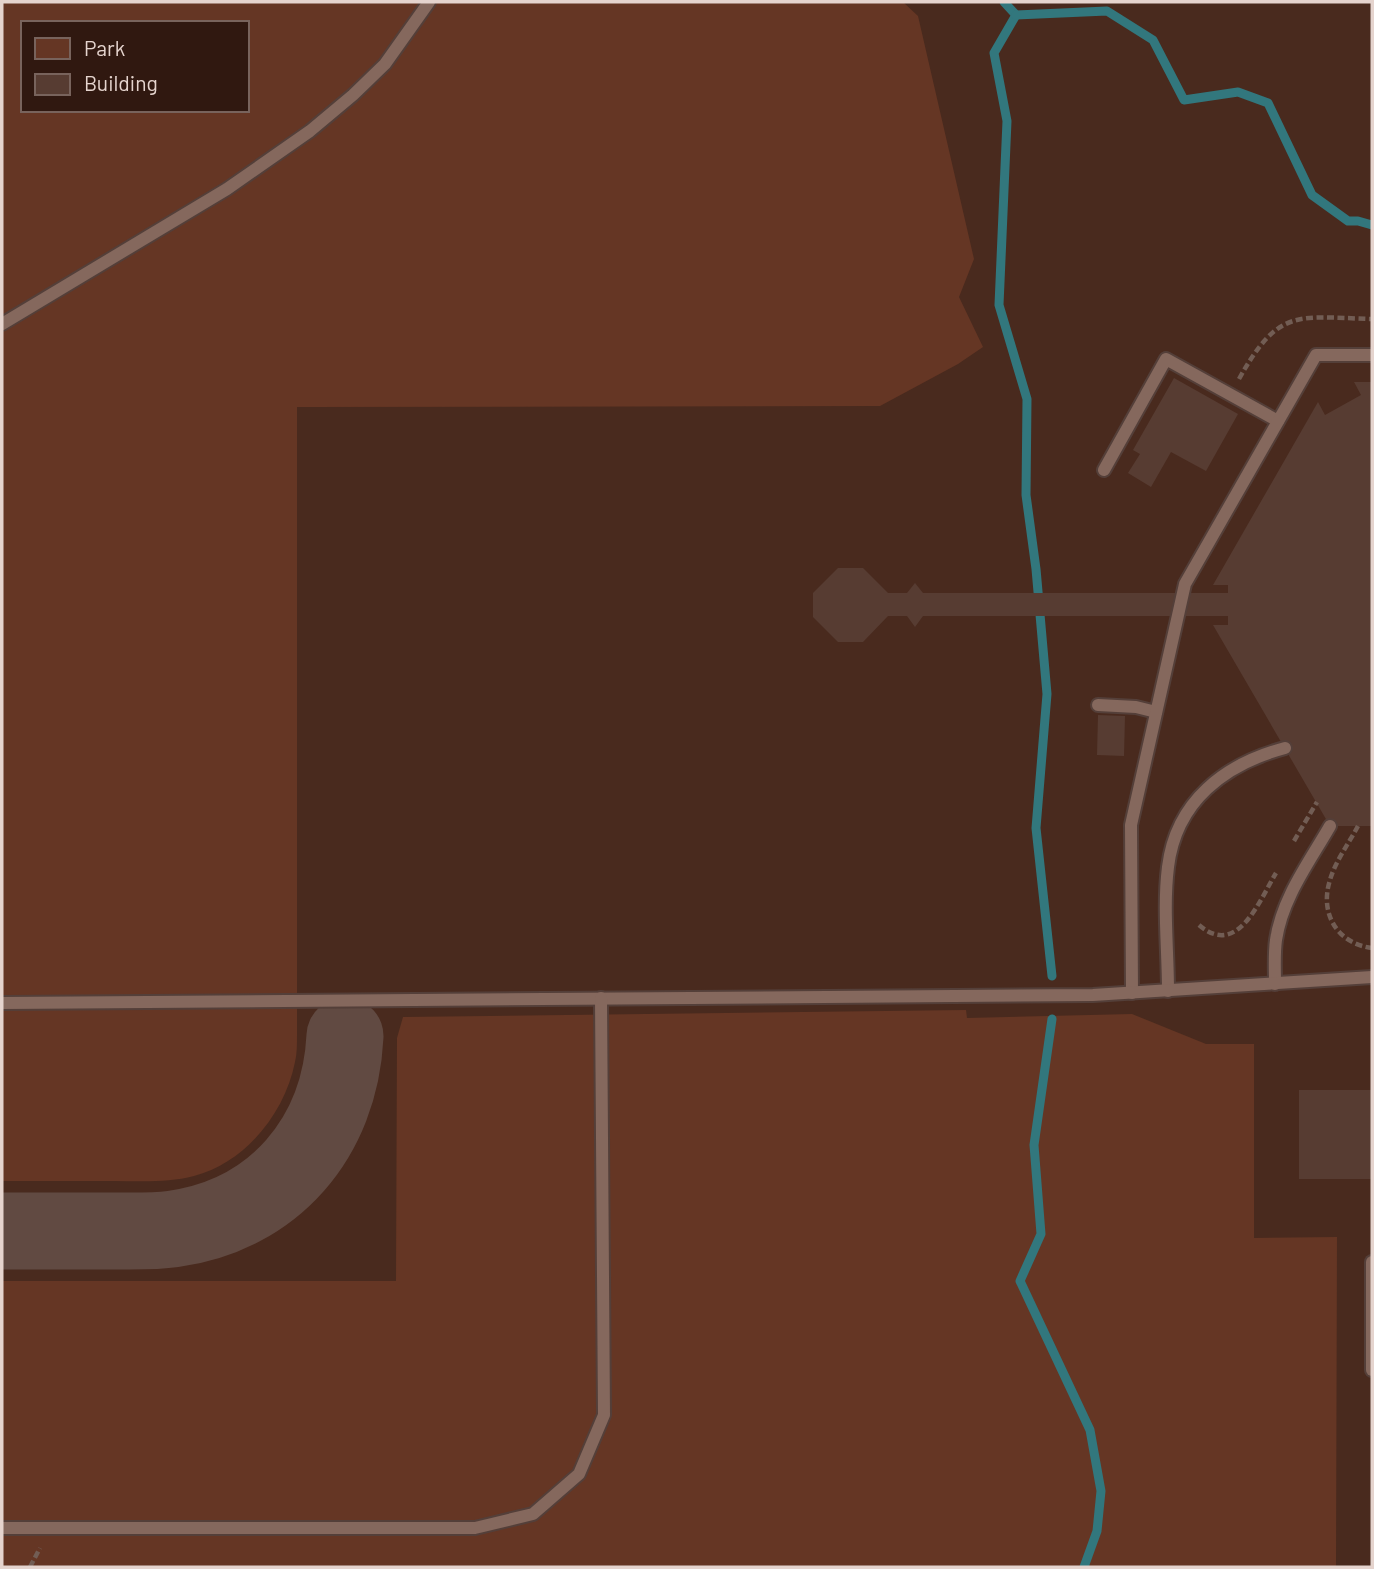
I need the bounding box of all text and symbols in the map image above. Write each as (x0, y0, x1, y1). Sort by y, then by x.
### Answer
legend (21, 21, 248, 112)
text: Park (84, 35, 125, 60)
text: Building (84, 70, 158, 95)

